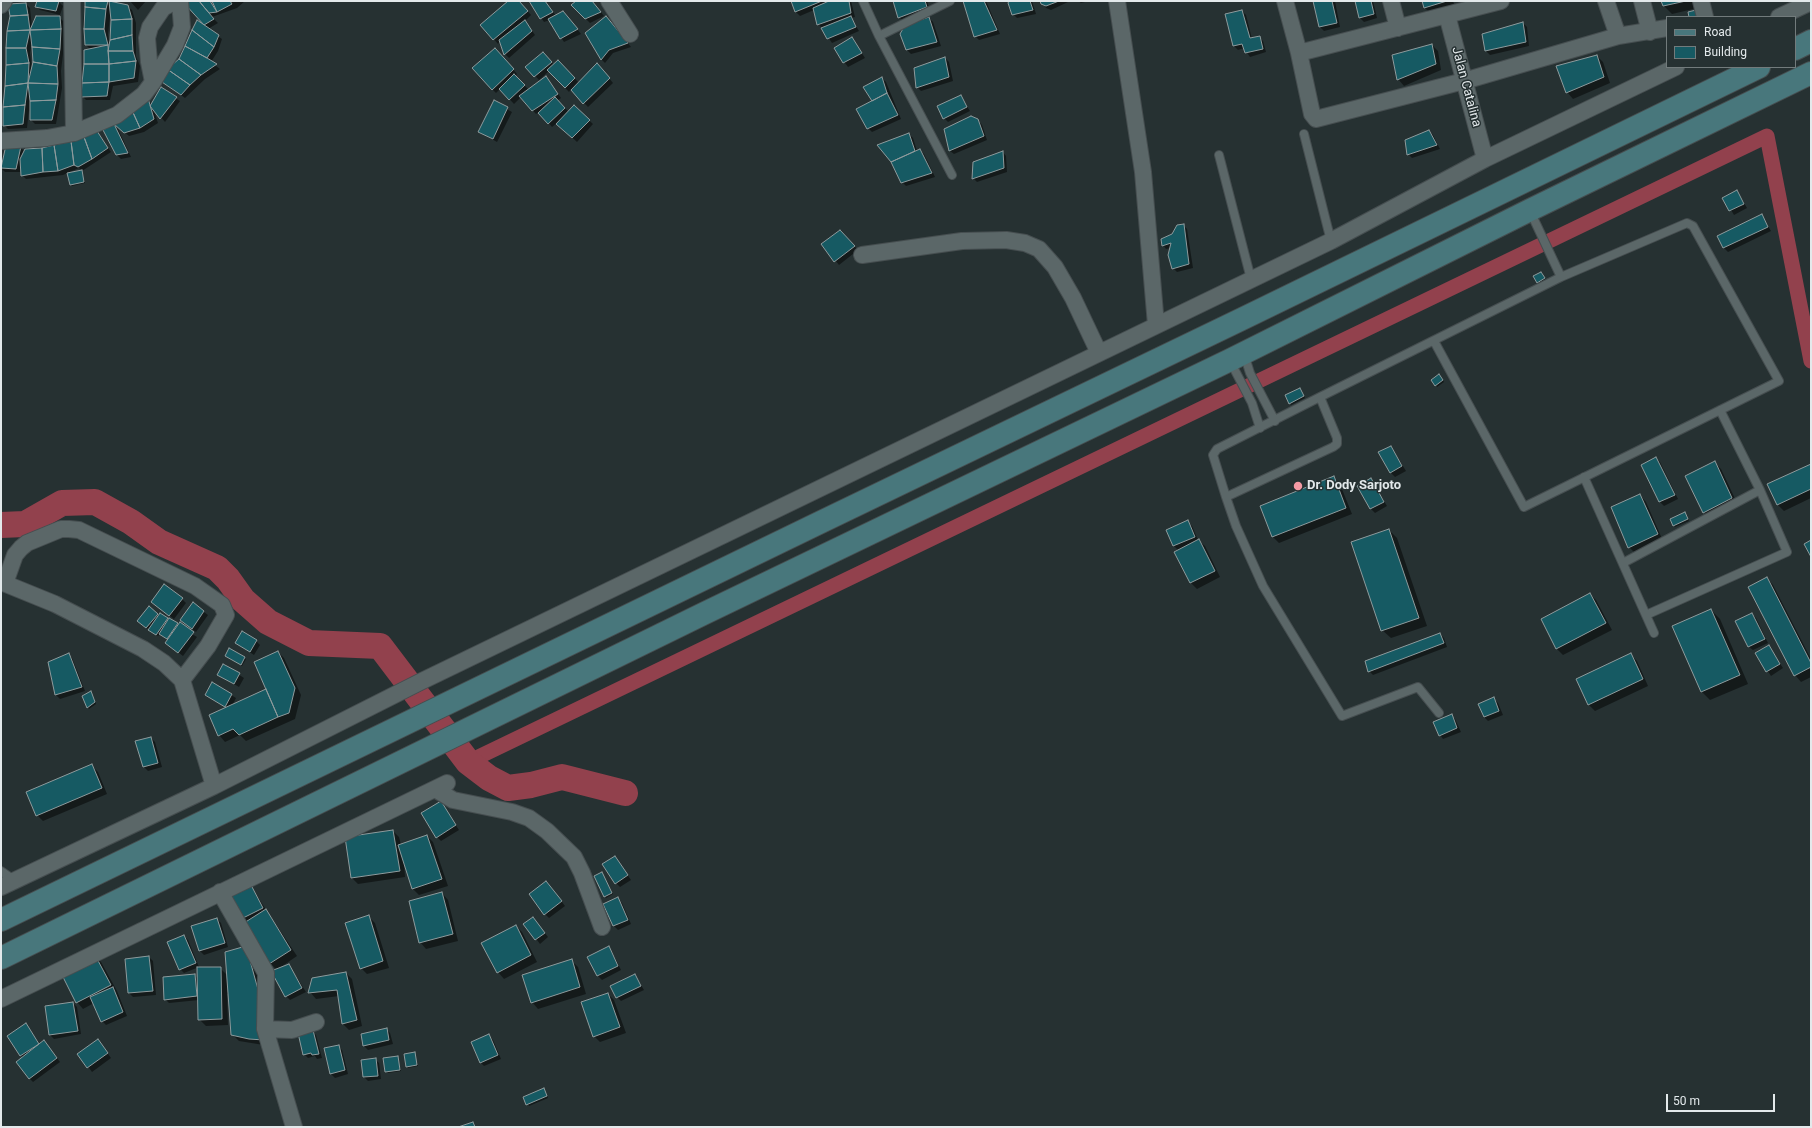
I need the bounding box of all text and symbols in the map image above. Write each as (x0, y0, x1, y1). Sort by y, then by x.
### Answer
legend (1666, 16, 1796, 68)
text: Road (1704, 25, 1732, 39)
street label: Jalan Catalina (1448, 45, 1484, 129)
text: Building (1704, 45, 1747, 59)
place label: Dr. Dody Sarjoto (1307, 478, 1401, 494)
marker: Dr. Dody Sarjoto (1292, 480, 1304, 492)
scale bar (1668, 1086, 1777, 1112)
text: 50 m (1673, 1094, 1700, 1108)

